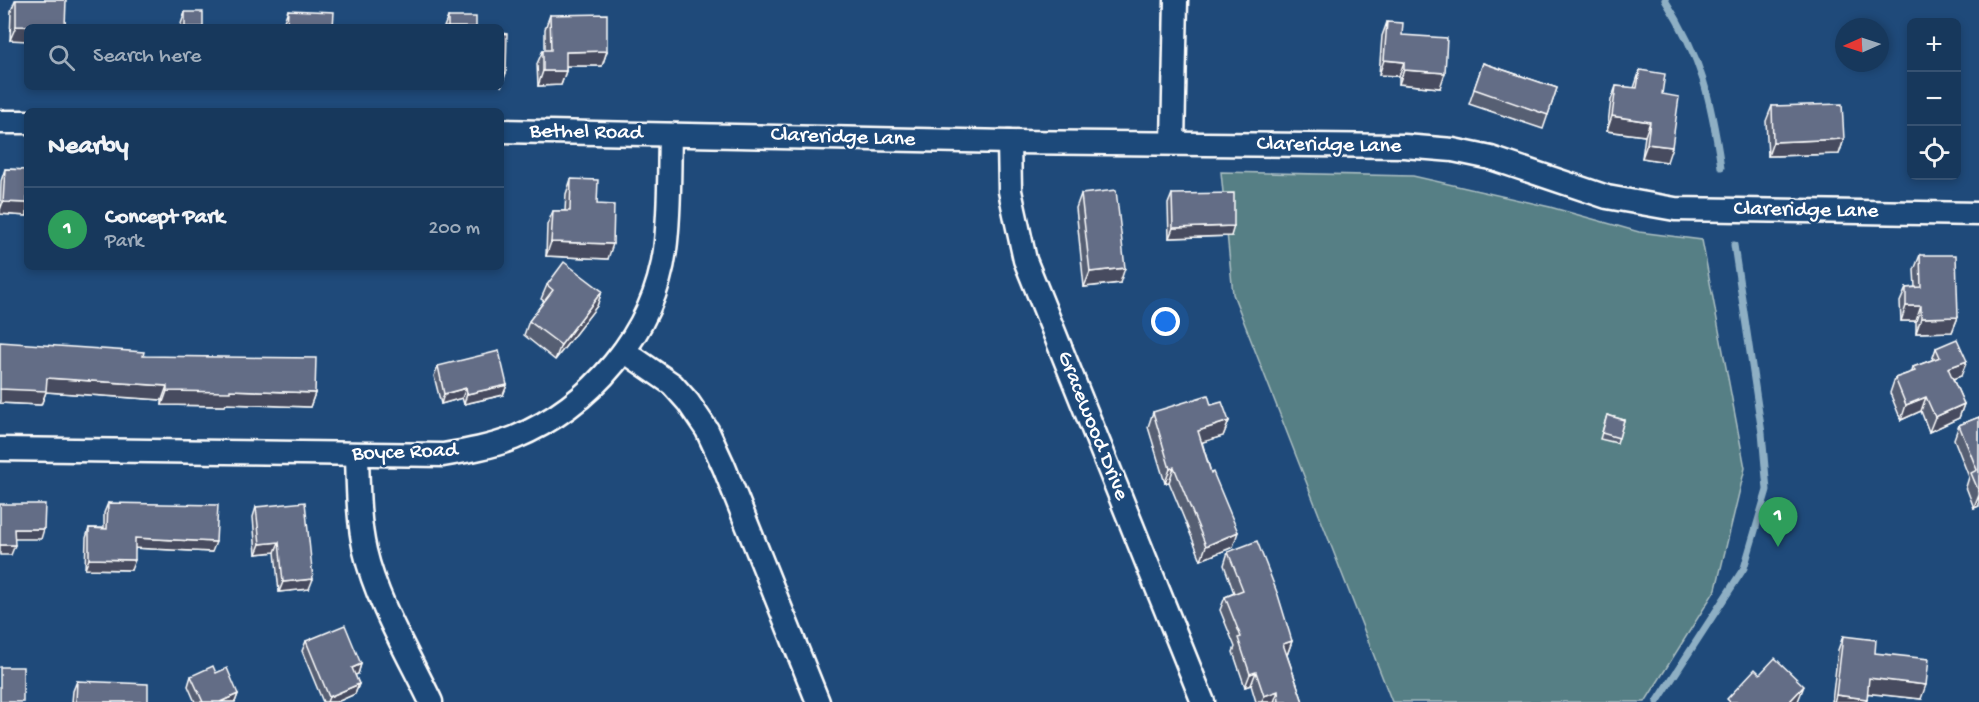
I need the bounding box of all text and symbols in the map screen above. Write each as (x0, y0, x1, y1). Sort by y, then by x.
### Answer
north arrow (1835, 18, 1889, 72)
map controls (1907, 18, 1961, 180)
button: + (1907, 18, 1961, 72)
search box (24, 24, 504, 90)
icon: search (45, 41, 78, 74)
text: Search here (93, 44, 201, 70)
button: − (1907, 72, 1961, 126)
street label: Bethel Road (528, 119, 645, 147)
street label: Clareridge Lane (770, 122, 916, 154)
button: locate (1907, 126, 1961, 180)
text: Nearby (48, 132, 129, 163)
street label: Clareridge Lane (1256, 132, 1402, 160)
street label: Clareridge Lane (1733, 197, 1879, 225)
text: Concept Park (105, 205, 225, 231)
text: 1 (63, 218, 72, 241)
text: 200 m (429, 218, 480, 241)
text: Park (105, 231, 143, 254)
your location (1151, 307, 1180, 336)
street label: Gracewood Drive (1050, 348, 1134, 505)
street label: Boyce Road (351, 438, 460, 468)
pin: 1 (1758, 498, 1798, 547)

